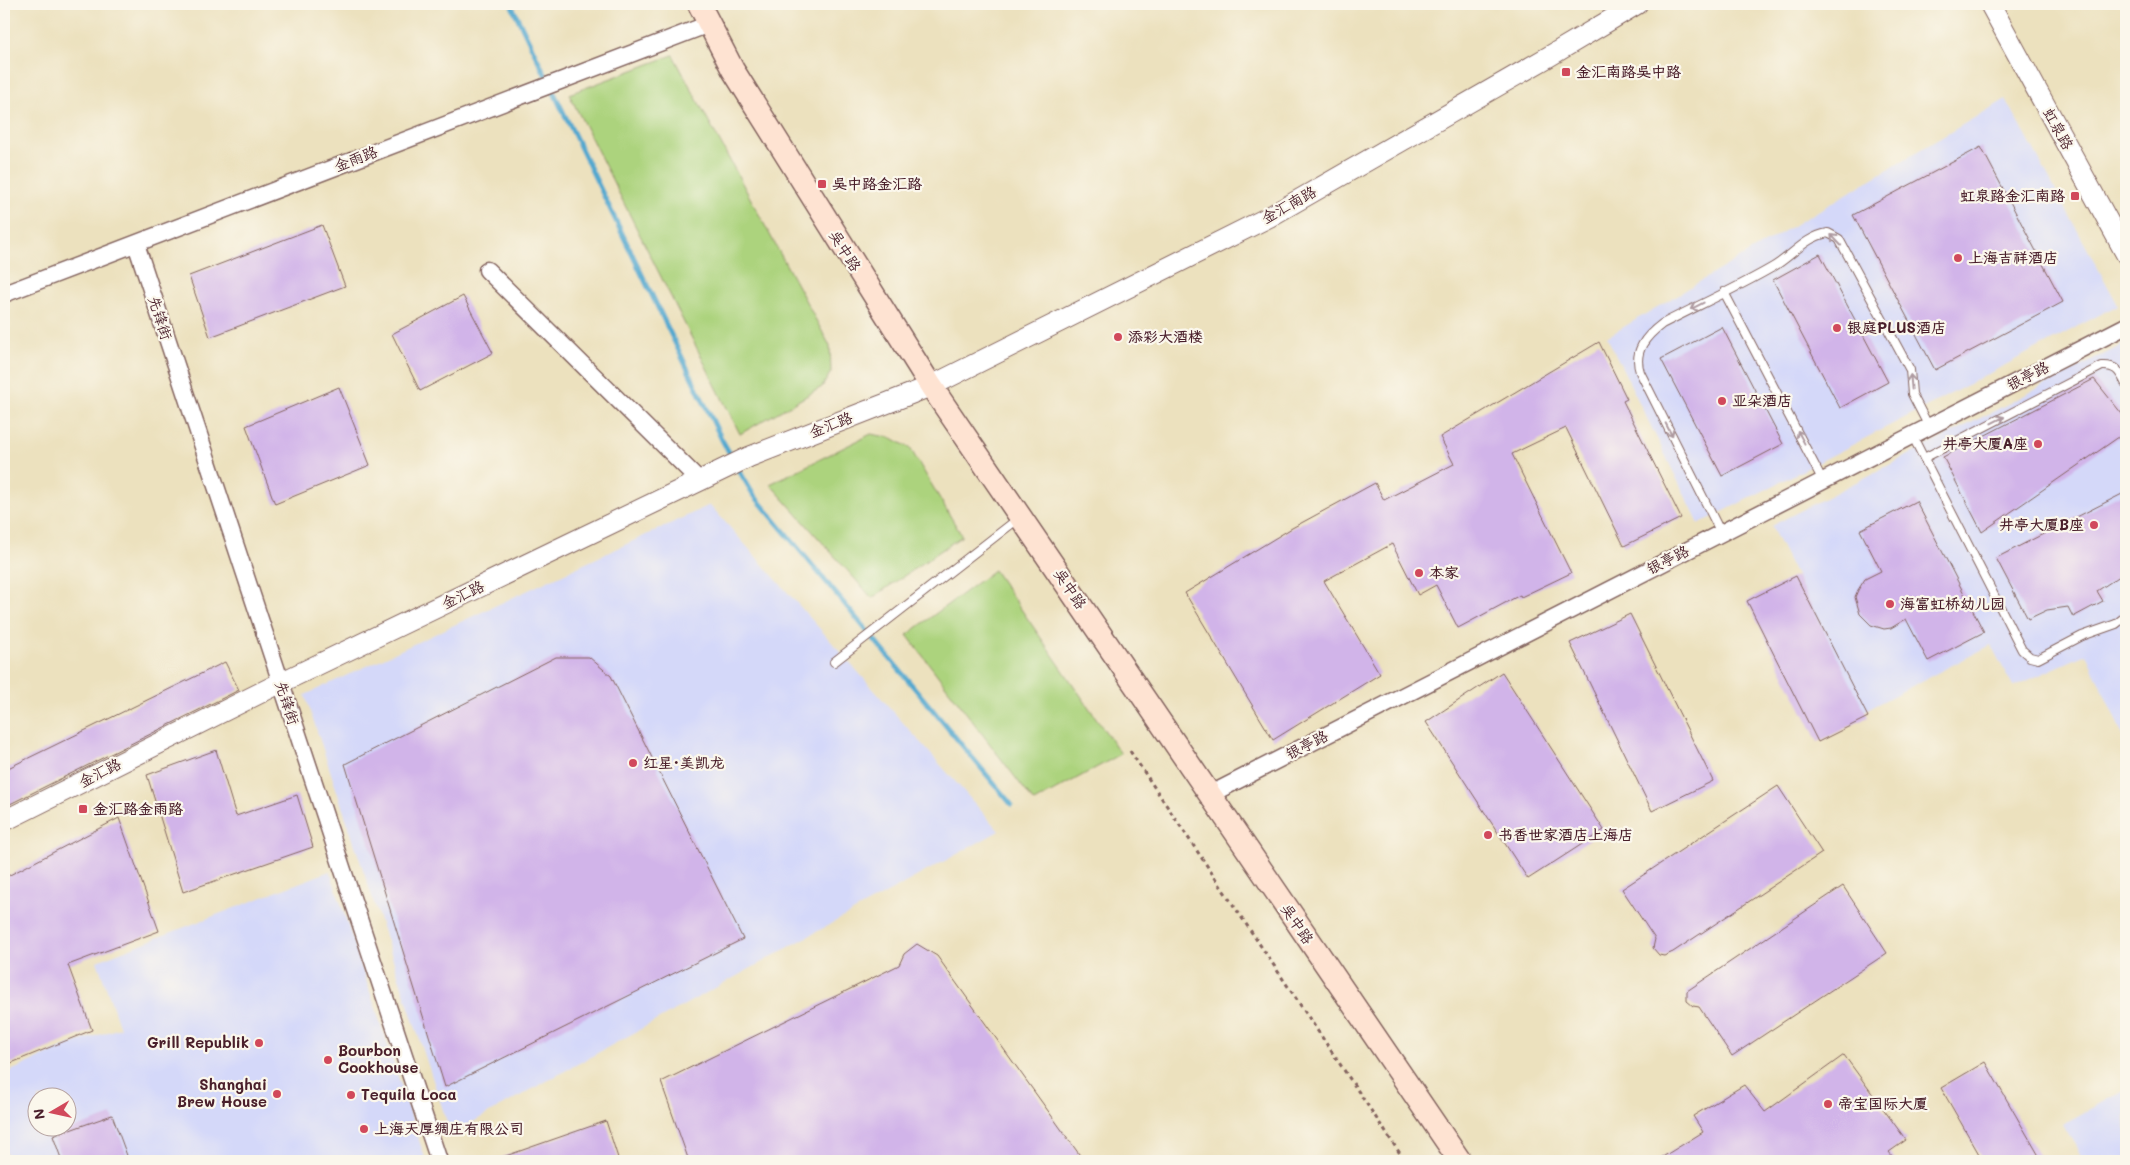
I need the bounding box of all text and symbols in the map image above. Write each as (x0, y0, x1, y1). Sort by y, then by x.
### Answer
place label: 金汇南路吴中路 (1576, 61, 1681, 81)
marker: 金汇南路吴中路 (1560, 66, 1572, 78)
street label: 虹泉路 (2039, 104, 2079, 153)
street label: 金雨路 (331, 141, 380, 175)
place label: 吴中路金汇路 (832, 173, 922, 193)
marker: 吴中路金汇路 (816, 178, 828, 190)
street label: 金汇南路 (1257, 181, 1320, 227)
place label: 虹泉路金汇南路 (1960, 185, 2065, 205)
marker: 虹泉路金汇南路 (2069, 190, 2081, 202)
street label: 吴中路 (825, 226, 866, 275)
one-way arrow (1831, 233, 1842, 246)
place label: 上海吉祥酒店 (1968, 247, 2058, 267)
marker: 上海吉祥酒店 (1952, 252, 1964, 264)
street label: 先锋街 (144, 293, 177, 342)
one-way arrow (1690, 302, 1705, 311)
place label: 银庭PLUS酒店 (1847, 317, 1946, 337)
marker: 银庭PLUS酒店 (1831, 322, 1843, 334)
place label: 添彩大酒楼 (1128, 326, 1203, 346)
marker: 添彩大酒楼 (1112, 331, 1124, 343)
street label: 银亭路 (2003, 356, 2052, 394)
one-way arrow (1906, 374, 1916, 390)
place label: 亚朵酒店 (1732, 390, 1792, 410)
marker: 亚朵酒店 (1716, 395, 1728, 407)
street label: 金汇路 (806, 407, 855, 441)
one-way arrow (1990, 415, 2005, 424)
one-way arrow (1665, 422, 1674, 437)
one-way arrow (1796, 430, 1806, 445)
place label: 井亭大厦A座 (1943, 433, 2028, 453)
marker: 井亭大厦A座 (2032, 438, 2044, 450)
place label: 井亭大厦B座 (1999, 514, 2084, 534)
marker: 井亭大厦B座 (2088, 519, 2100, 531)
street label: 银亭路 (1643, 540, 1692, 578)
place label: 本家 (1429, 562, 1459, 582)
street label: 吴中路 (1050, 564, 1092, 613)
marker: 本家 (1413, 567, 1425, 579)
street label: 金汇路 (438, 575, 487, 613)
place label: 海富虹桥幼儿园 (1900, 593, 2005, 613)
marker: 海富虹桥幼儿园 (1884, 598, 1896, 610)
street label: 先锋街 (271, 678, 304, 727)
street label: 银亭路 (1282, 725, 1331, 763)
place label: 红星·美凯龙 (643, 752, 725, 772)
street label: 金汇路 (75, 753, 124, 791)
marker: 红星·美凯龙 (627, 757, 639, 769)
place label: 金汇路金雨路 (93, 798, 183, 818)
marker: 金汇路金雨路 (77, 803, 89, 815)
place label: 书香世家酒店上海店 (1498, 824, 1633, 844)
marker: 书香世家酒店上海店 (1482, 829, 1494, 841)
street label: 吴中路 (1277, 899, 1319, 948)
place label: Grill Republik (147, 1032, 249, 1052)
marker: Grill Republik (253, 1037, 265, 1049)
place label: Bourbon Cookhouse (338, 1040, 418, 1077)
marker: Bourbon Cookhouse (322, 1054, 334, 1066)
place label: Shanghai Brew House (177, 1074, 267, 1111)
place label: Tequila Loca (361, 1084, 457, 1104)
north arrow (28, 1088, 78, 1138)
marker: Shanghai Brew House (271, 1088, 283, 1100)
marker: Tequila Loca (345, 1089, 357, 1101)
place label: 帝宝国际大厦 (1838, 1093, 1928, 1113)
marker: 帝宝国际大厦 (1822, 1098, 1834, 1110)
text: N (28, 1107, 49, 1121)
place label: 上海天厚绸庄有限公司 (374, 1118, 524, 1138)
marker: 上海天厚绸庄有限公司 (358, 1123, 370, 1135)

